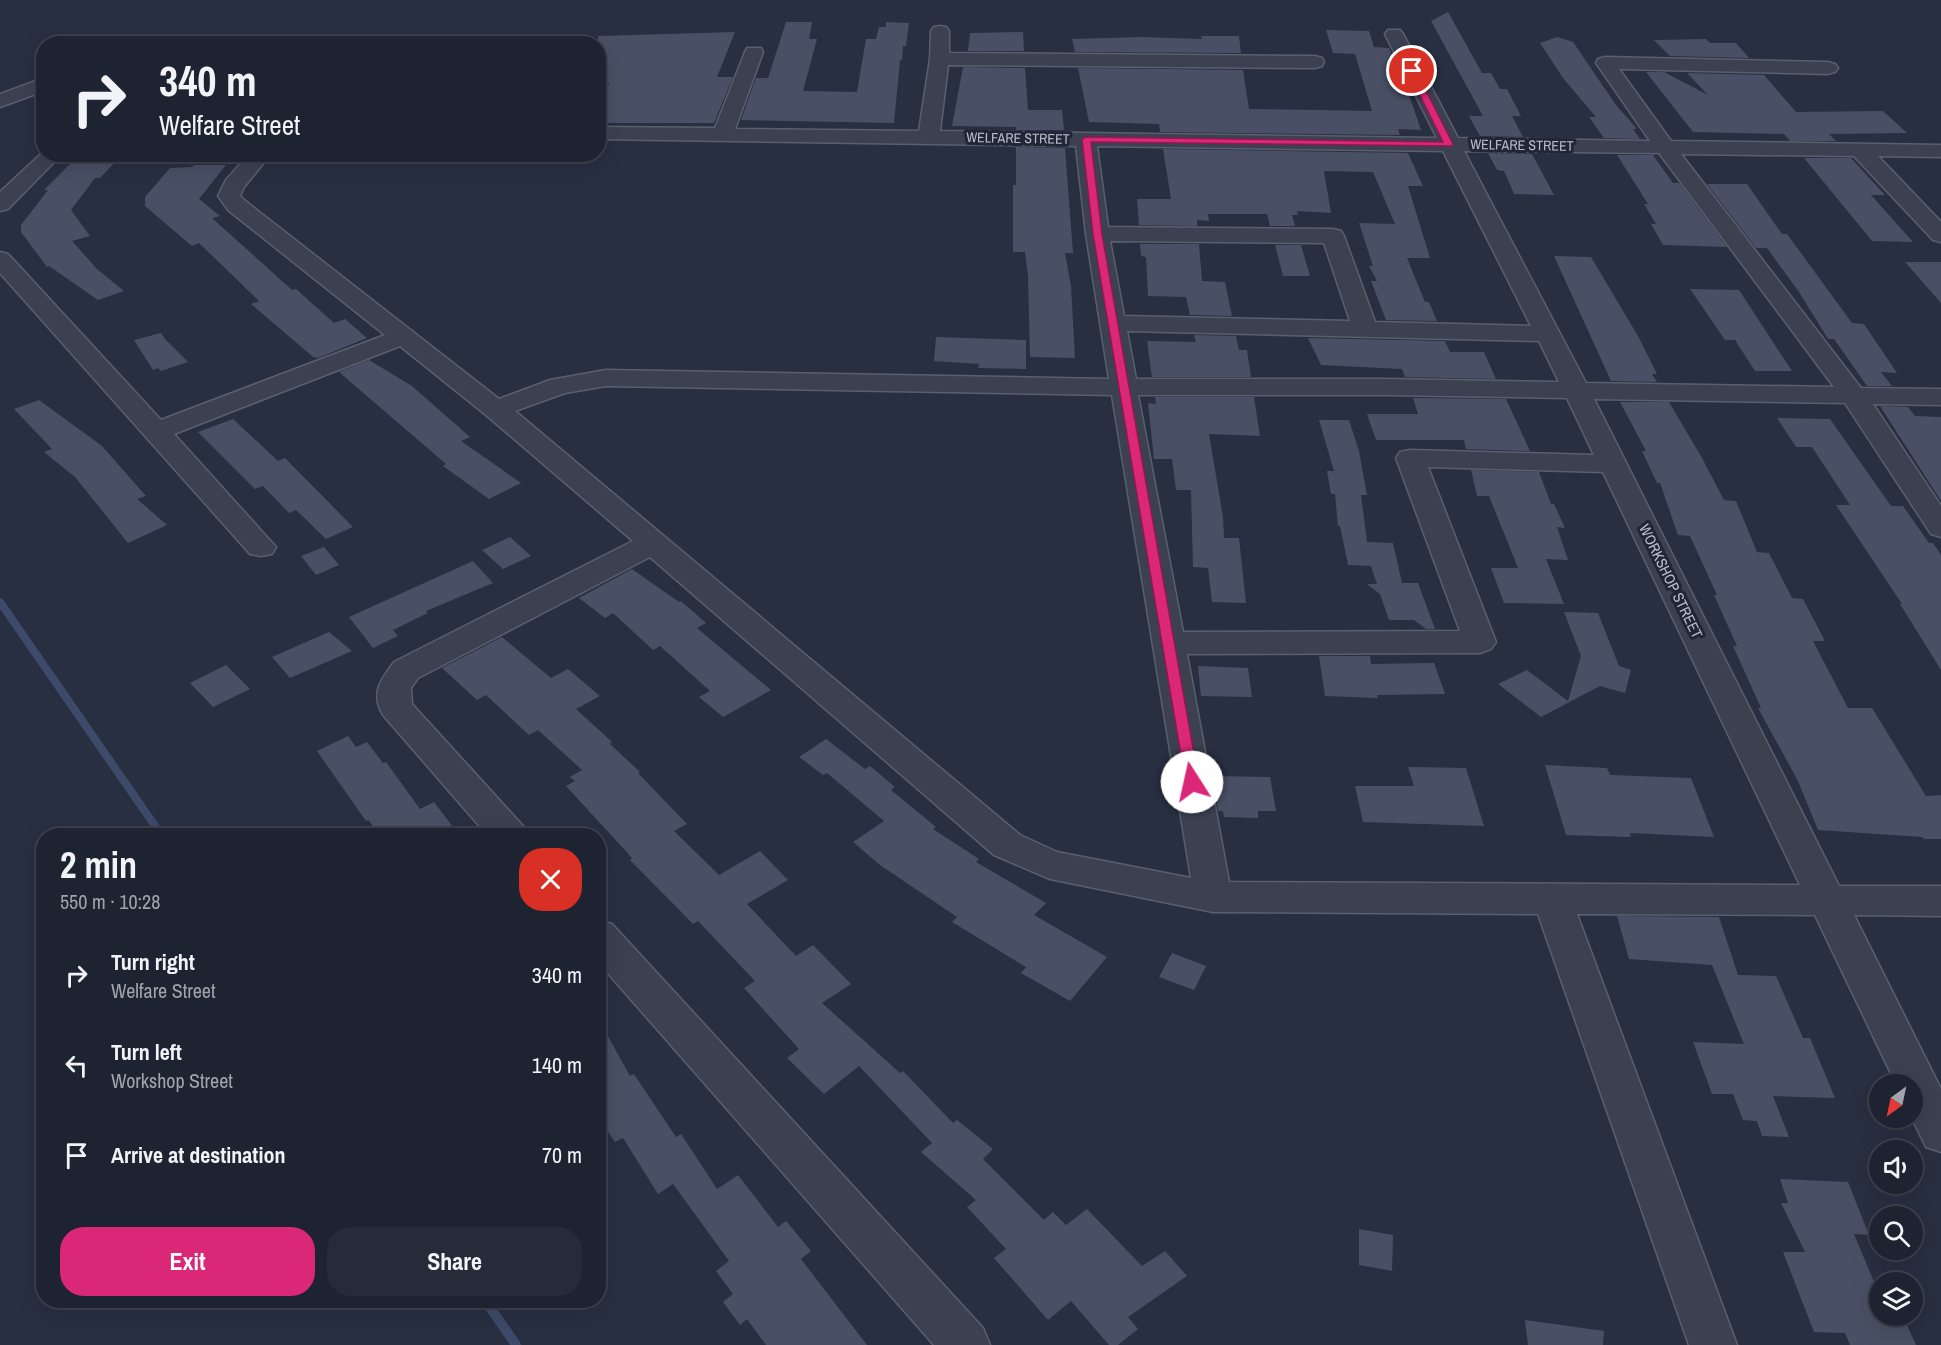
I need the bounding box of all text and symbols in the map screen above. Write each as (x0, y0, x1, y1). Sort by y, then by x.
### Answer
pin (1386, 45, 1437, 96)
text: 340 m (159, 53, 257, 109)
icon: arrive (1395, 54, 1428, 87)
icon: right (60, 60, 138, 138)
text: Welfare Street (159, 107, 300, 143)
street label: WELFARE STREET (966, 128, 1070, 148)
street label: WELFARE STREET (1470, 135, 1574, 155)
street label: WORKSHOP STREET (1634, 520, 1708, 642)
position arrow (1160, 750, 1224, 814)
text: 2 min (60, 841, 137, 889)
button: close (519, 848, 582, 911)
text: 550 m · 10:28 (60, 888, 160, 915)
text: Turn right (111, 947, 195, 977)
icon: right (60, 959, 93, 992)
text: 340 m (532, 960, 582, 990)
text: Welfare Street (111, 977, 216, 1004)
text: Turn left (111, 1037, 182, 1067)
icon: left (60, 1049, 93, 1082)
text: 140 m (532, 1050, 582, 1080)
text: Workshop Street (111, 1067, 233, 1094)
north arrow (1869, 1074, 1923, 1128)
map controls (1869, 1074, 1923, 1326)
icon: arrive (60, 1139, 93, 1172)
text: Arrive at destination (111, 1140, 285, 1170)
text: 70 m (542, 1140, 582, 1170)
button: sound (1869, 1140, 1923, 1194)
button: search (1869, 1206, 1923, 1260)
button: Exit (60, 1227, 315, 1296)
button: Share (327, 1227, 582, 1296)
button: layers (1869, 1272, 1923, 1326)

